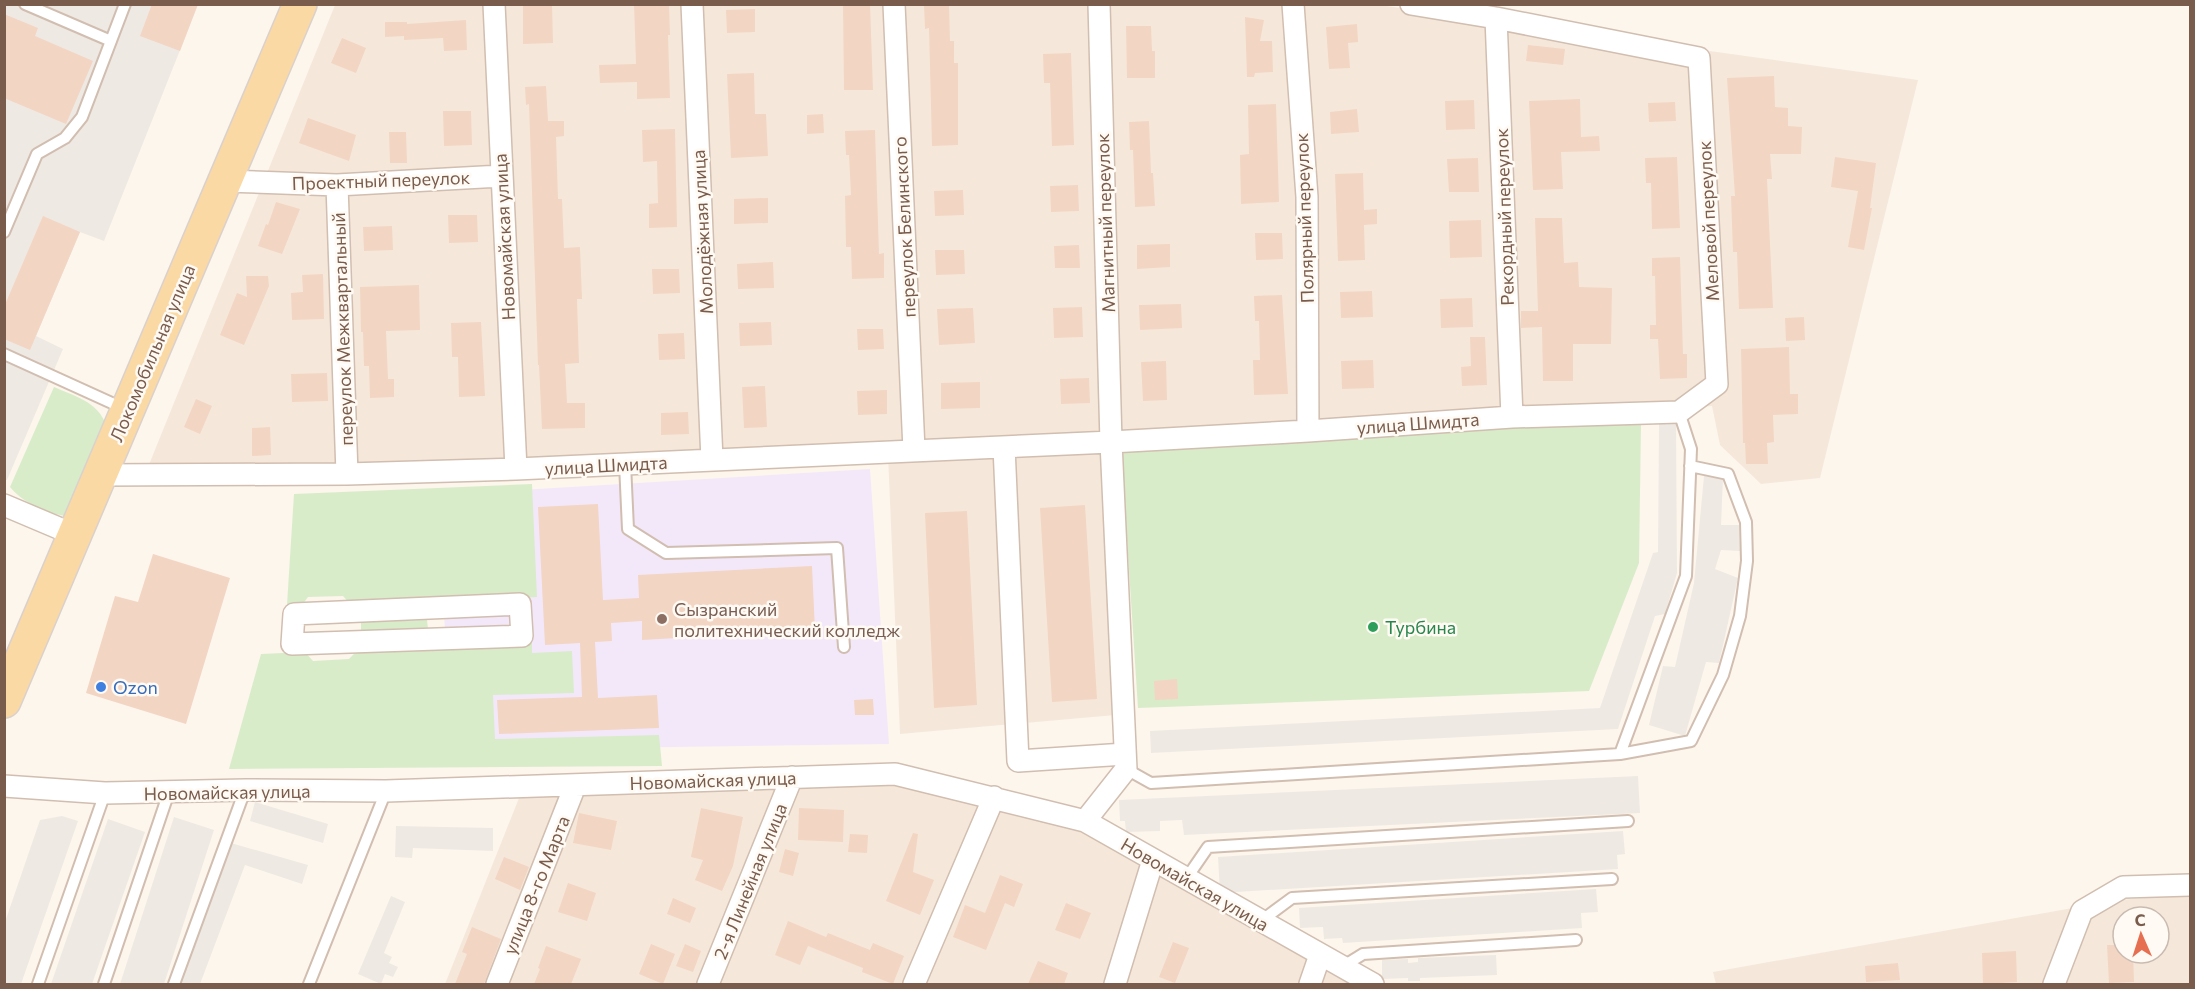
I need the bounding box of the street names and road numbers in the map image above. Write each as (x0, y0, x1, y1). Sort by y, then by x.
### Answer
street label: Рекордный переулок (1490, 127, 1518, 306)
street label: Полярный переулок (1290, 132, 1318, 304)
street label: Магнитный переулок (1091, 133, 1119, 313)
street label: переулок Белинского (888, 136, 920, 318)
street label: Меловой переулок (1693, 140, 1723, 302)
street label: Молодёжная улица (687, 149, 717, 315)
street label: Новомайская улица (489, 153, 519, 321)
street label: Проектный переулок (291, 166, 471, 194)
street label: переулок Межквартальный (327, 212, 357, 446)
street label: Локомобильная улица (105, 261, 199, 445)
street label: улица Шмидта (1356, 408, 1480, 438)
street label: улица Шмидта (544, 451, 668, 479)
street label: Новомайская улица (629, 766, 797, 794)
street label: Новомайская улица (143, 780, 311, 804)
street label: 2-я Линейная улица (709, 800, 791, 962)
street label: улица 8-го Марта (498, 812, 574, 958)
street label: Новомайская улица (1117, 833, 1273, 935)

